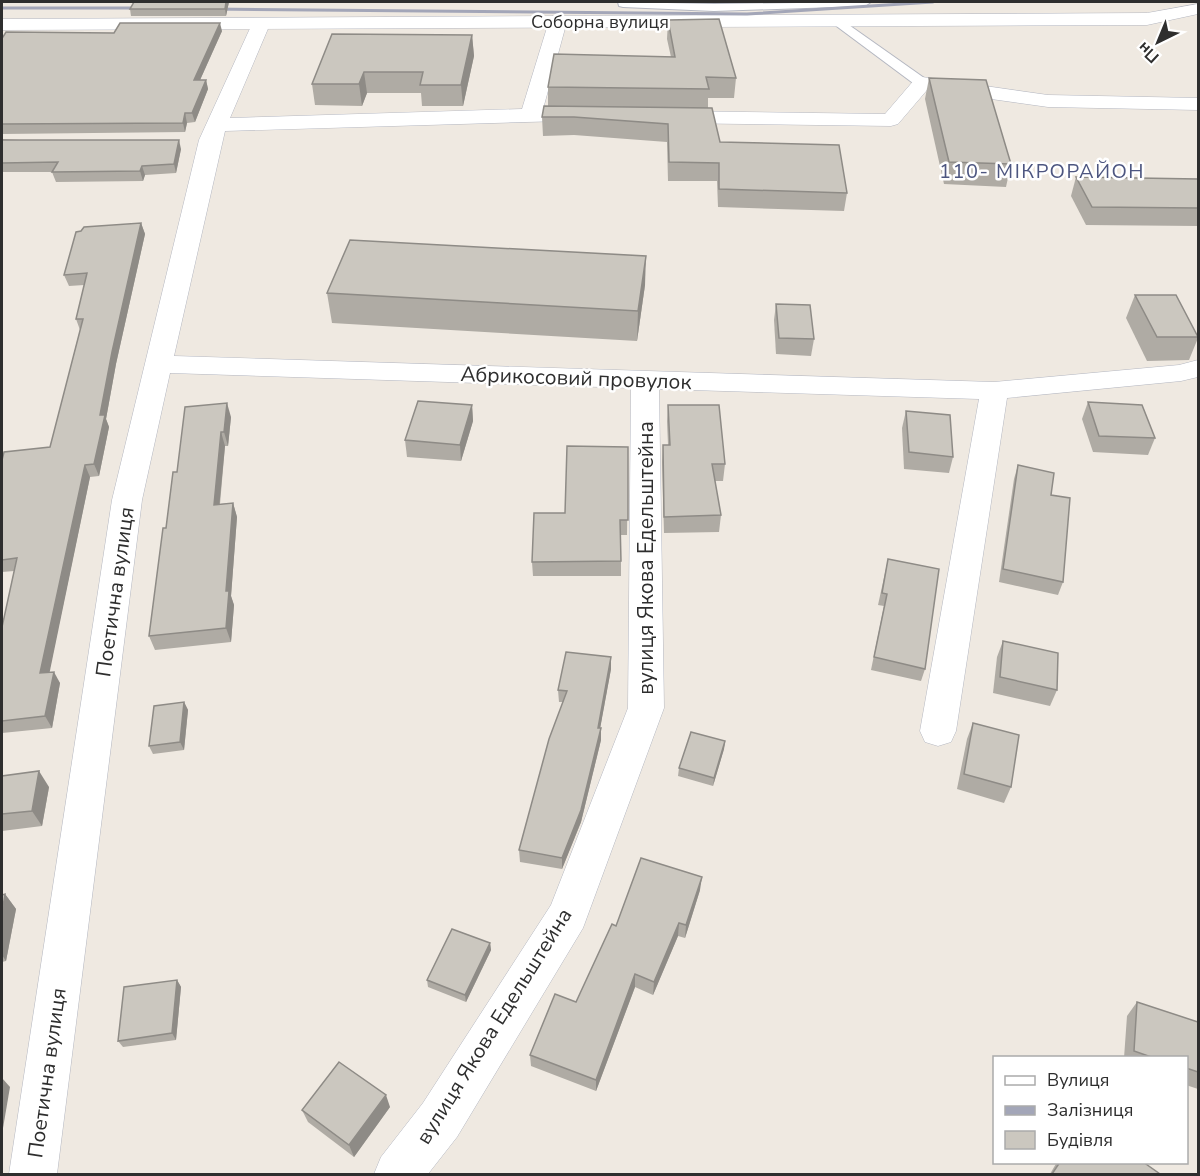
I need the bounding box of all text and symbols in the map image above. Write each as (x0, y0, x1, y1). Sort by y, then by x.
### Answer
street label: Соборна вулиця (531, 10, 669, 34)
north arrow (1128, 12, 1188, 72)
text: Пн (1133, 37, 1164, 68)
district label: 110- МІКРОРАЙОН (939, 158, 1145, 185)
street label: Абрикосовий провулок (460, 360, 693, 396)
street label: вулиця Якова Едельштейна (632, 421, 660, 695)
street label: Поетична вулиця (89, 505, 141, 679)
street label: вулиця Якова Едельштейна (410, 903, 578, 1149)
street label: Поетична вулиця (21, 986, 73, 1160)
legend (993, 1056, 1188, 1164)
text: Вулиця (1047, 1068, 1109, 1092)
text: Залізниця (1047, 1098, 1133, 1122)
text: Будівля (1047, 1128, 1113, 1152)

